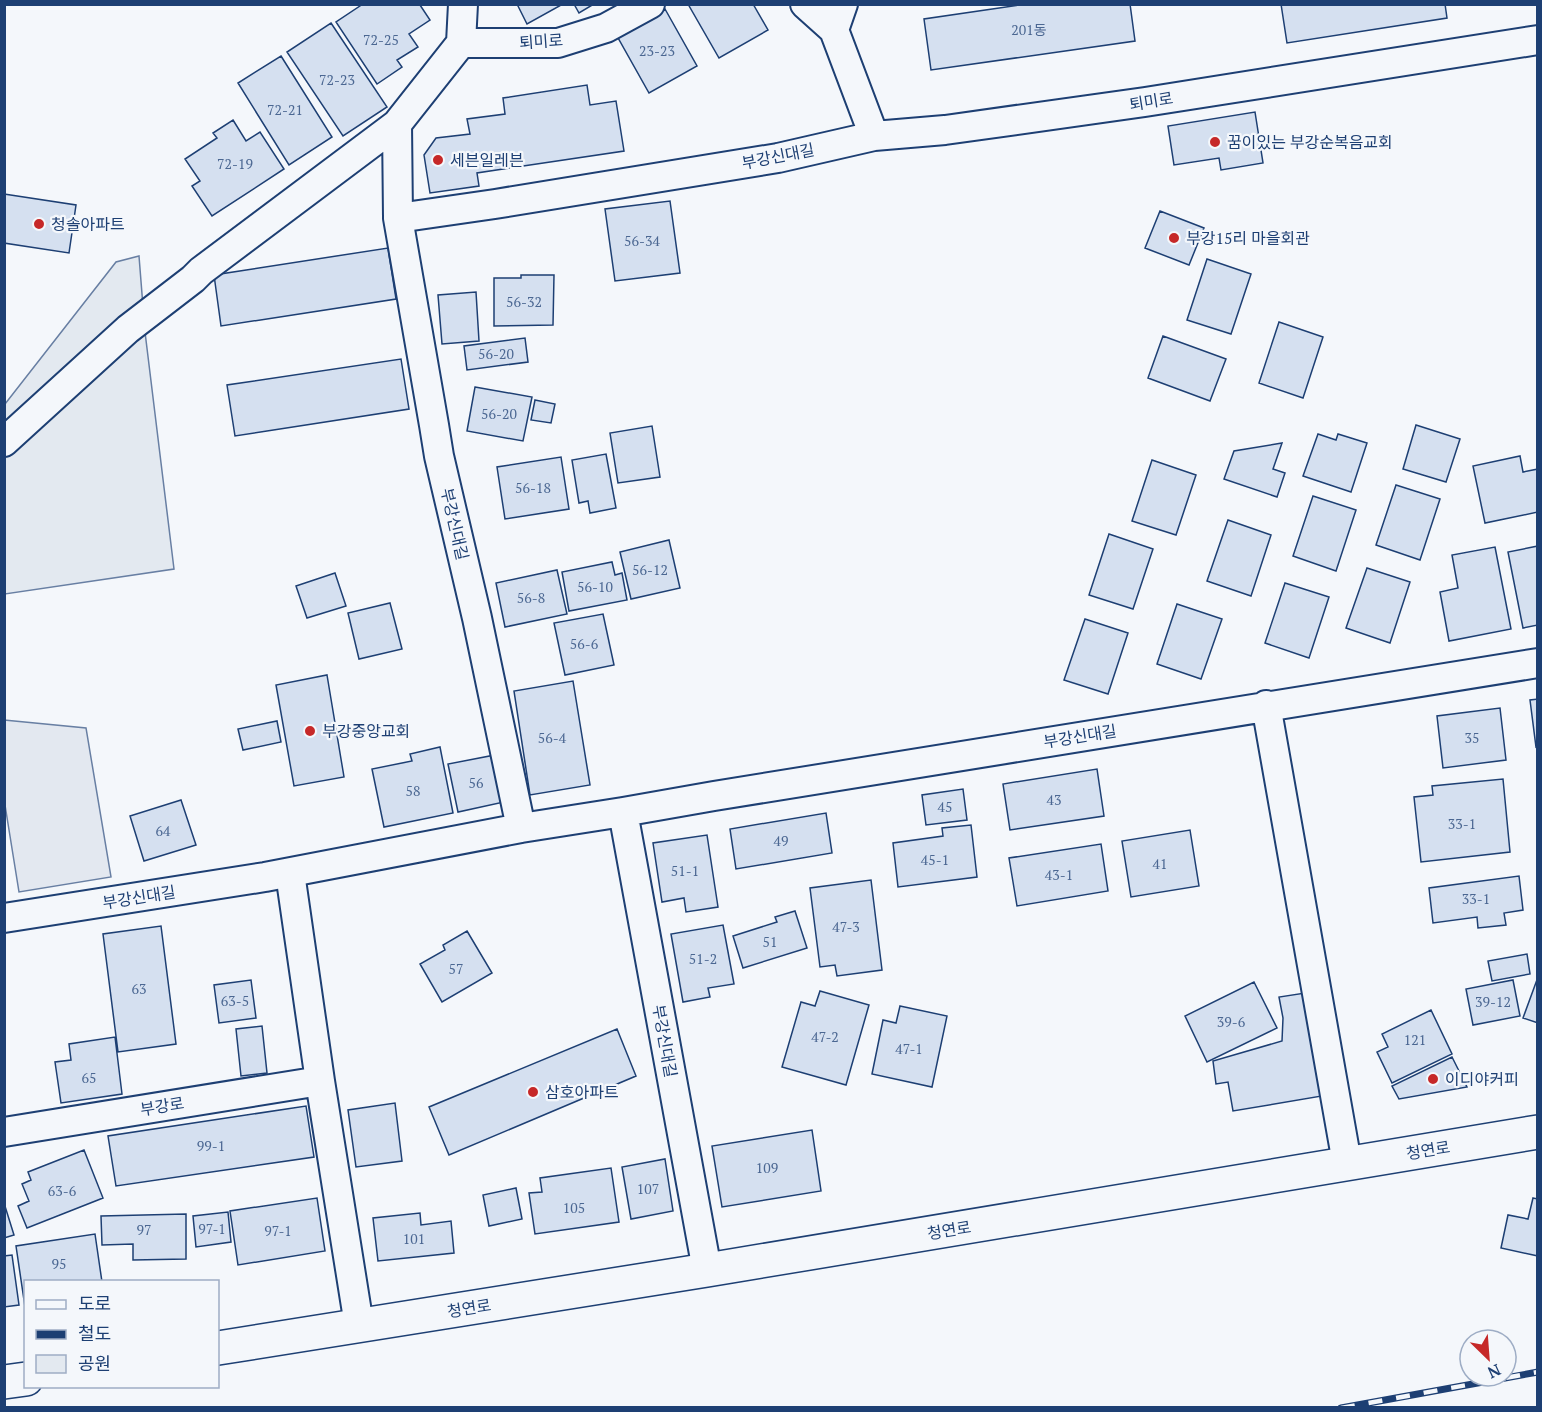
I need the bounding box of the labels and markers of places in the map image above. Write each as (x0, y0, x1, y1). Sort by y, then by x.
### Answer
place label: 꿈이있는 부강순복음교회 (1227, 131, 1393, 153)
marker: 꿈이있는 부강순복음교회 (1208, 135, 1222, 149)
place label: 세븐일레븐 (450, 149, 524, 171)
marker: 세븐일레븐 (431, 153, 445, 167)
place label: 청솔아파트 (51, 213, 125, 235)
marker: 청솔아파트 (32, 217, 46, 231)
place label: 부강15리 마을회관 (1186, 227, 1310, 249)
marker: 부강15리 마을회관 (1167, 231, 1181, 245)
place label: 부강중앙교회 (322, 720, 410, 742)
marker: 부강중앙교회 (303, 724, 317, 738)
place label: 이디야커피 (1445, 1068, 1519, 1090)
marker: 이디야커피 (1426, 1072, 1440, 1086)
place label: 삼호아파트 (545, 1081, 619, 1103)
marker: 삼호아파트 (526, 1085, 540, 1099)

